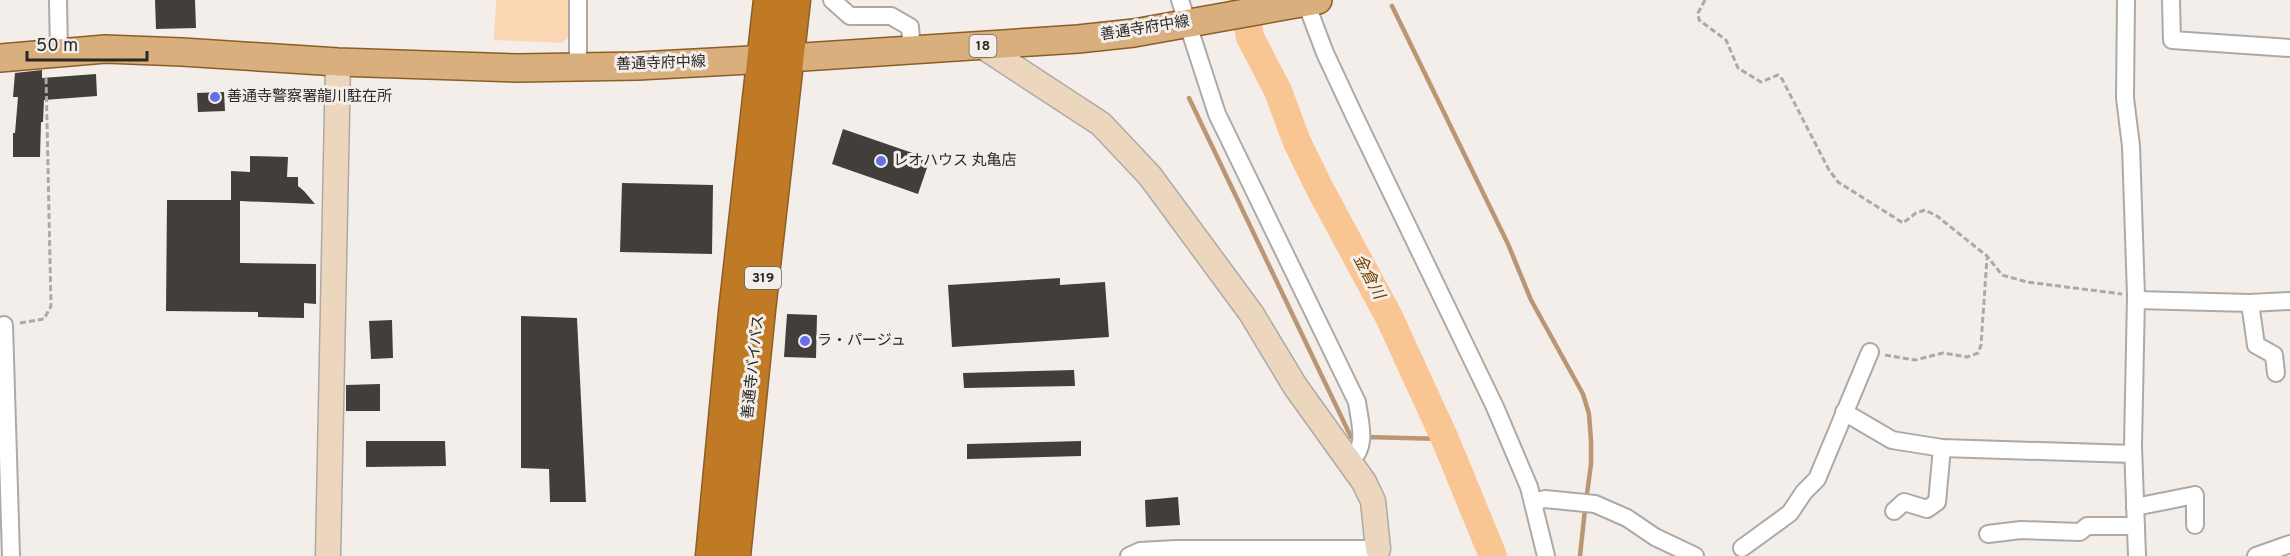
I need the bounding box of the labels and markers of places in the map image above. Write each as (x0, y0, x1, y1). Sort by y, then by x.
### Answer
place label: 善通寺警察署龍川駐在所 (227, 88, 392, 107)
marker: 善通寺警察署龍川駐在所 (208, 90, 222, 104)
place label: レオハウス 丸亀店 (893, 152, 1017, 171)
marker: レオハウス 丸亀店 (874, 154, 888, 168)
place label: ラ・パージュ (817, 332, 906, 351)
marker: ラ・パージュ (798, 334, 812, 348)

